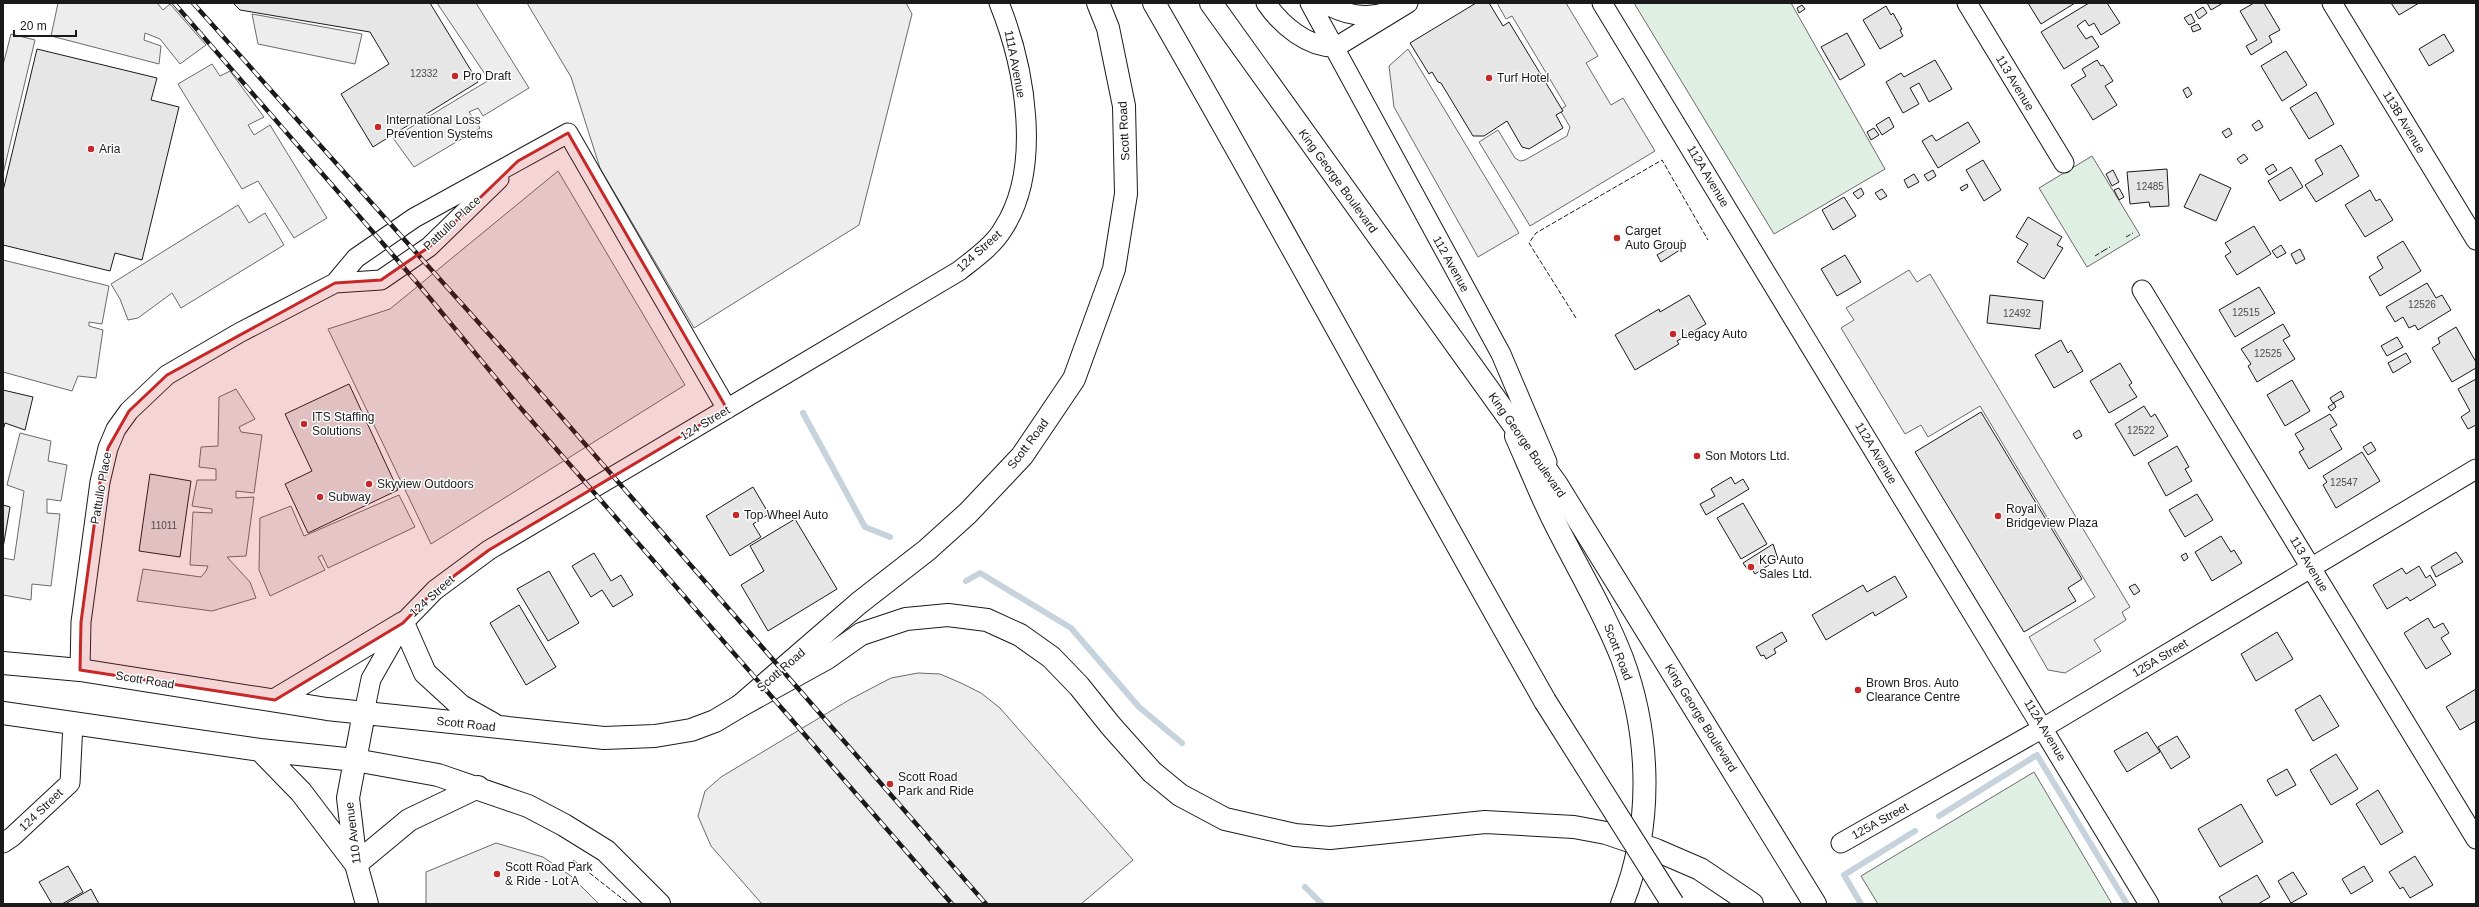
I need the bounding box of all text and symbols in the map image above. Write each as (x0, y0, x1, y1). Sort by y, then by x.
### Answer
scale bar (14, 12, 76, 38)
text: 20 m (20, 19, 47, 33)
street label: 111A Avenue (1002, 29, 1028, 99)
street label: 113 Avenue (1993, 53, 2037, 114)
house number: 12332 (410, 68, 438, 79)
place label: Pro Draft (463, 69, 512, 83)
marker: Pro Draft (450, 71, 460, 81)
place label: Turf Hotel (1497, 71, 1549, 85)
marker: Turf Hotel (1484, 73, 1494, 83)
street label: 113B Avenue (2380, 88, 2428, 156)
street label: Scott Road (1115, 101, 1133, 161)
place label: International Loss Prevention Systems (386, 113, 493, 141)
marker: International Loss Prevention Systems (373, 122, 383, 132)
street label: King George Boulevard (1296, 126, 1380, 236)
place label: Aria (99, 142, 121, 156)
street label: 112A Avenue (1684, 143, 1732, 210)
marker: Aria (86, 144, 96, 154)
house number: 12485 (2136, 181, 2164, 192)
street label: Pattullo Place (420, 193, 484, 253)
place label: Carget Auto Group (1625, 224, 1687, 252)
street label: 124 Street (954, 227, 1005, 275)
street label: 112 Avenue (1430, 233, 1472, 295)
marker: Carget Auto Group (1612, 233, 1622, 243)
house number: 12526 (2408, 299, 2436, 310)
house number: 12515 (2232, 307, 2260, 318)
house number: 12492 (2003, 308, 2031, 319)
place label: Legacy Auto (1681, 327, 1747, 341)
marker: Legacy Auto (1668, 329, 1678, 339)
house number: 12525 (2254, 348, 2282, 359)
street label: King George Boulevard (1485, 390, 1569, 500)
street label: 124 Street (678, 402, 733, 443)
place label: ITS Staffing Solutions (312, 410, 374, 438)
street label: Scott Road (1005, 416, 1051, 472)
marker: ITS Staffing Solutions (299, 419, 309, 429)
street label: 112A Avenue (1852, 420, 1900, 487)
house number: 12522 (2127, 425, 2155, 436)
place label: Son Motors Ltd. (1705, 449, 1790, 463)
street label: Pattullo Place (88, 450, 114, 525)
marker: Son Motors Ltd. (1692, 451, 1702, 461)
place label: Skyview Outdoors (377, 477, 474, 491)
house number: 12547 (2330, 477, 2358, 488)
marker: Skyview Outdoors (364, 479, 374, 489)
place label: Subway (328, 490, 371, 504)
marker: Subway (315, 492, 325, 502)
place label: Royal Bridgeview Plaza (2006, 502, 2098, 530)
place label: Top Wheel Auto (744, 508, 828, 522)
marker: Top Wheel Auto (731, 510, 741, 520)
marker: Royal Bridgeview Plaza (1993, 511, 2003, 521)
house number: 11011 (151, 520, 178, 531)
street label: 113 Avenue (2287, 534, 2331, 595)
place label: KG Auto Sales Ltd. (1759, 553, 1812, 581)
marker: KG Auto Sales Ltd. (1746, 562, 1756, 572)
street label: 124 Street (407, 572, 458, 620)
street label: Scott Road (1601, 622, 1635, 682)
street label: 125A Street (2130, 636, 2191, 680)
street label: Scott Road (754, 645, 808, 695)
street label: King George Boulevard (1662, 661, 1740, 775)
street label: Scott Road (115, 668, 175, 692)
place label: Brown Bros. Auto Clearance Centre (1866, 676, 1960, 704)
marker: Brown Bros. Auto Clearance Centre (1853, 685, 1863, 695)
street label: 112A Avenue (2021, 697, 2069, 764)
street label: Scott Road (436, 714, 496, 734)
place label: Scott Road Park and Ride (898, 770, 974, 798)
marker: Scott Road Park and Ride (885, 779, 895, 789)
street label: 124 Street (16, 785, 66, 834)
street label: 125A Street (1849, 799, 1911, 842)
street label: 110 Avenue (342, 801, 364, 865)
place label: Scott Road Park & Ride - Lot A (505, 860, 593, 888)
marker: Scott Road Park & Ride - Lot A (492, 869, 502, 879)

